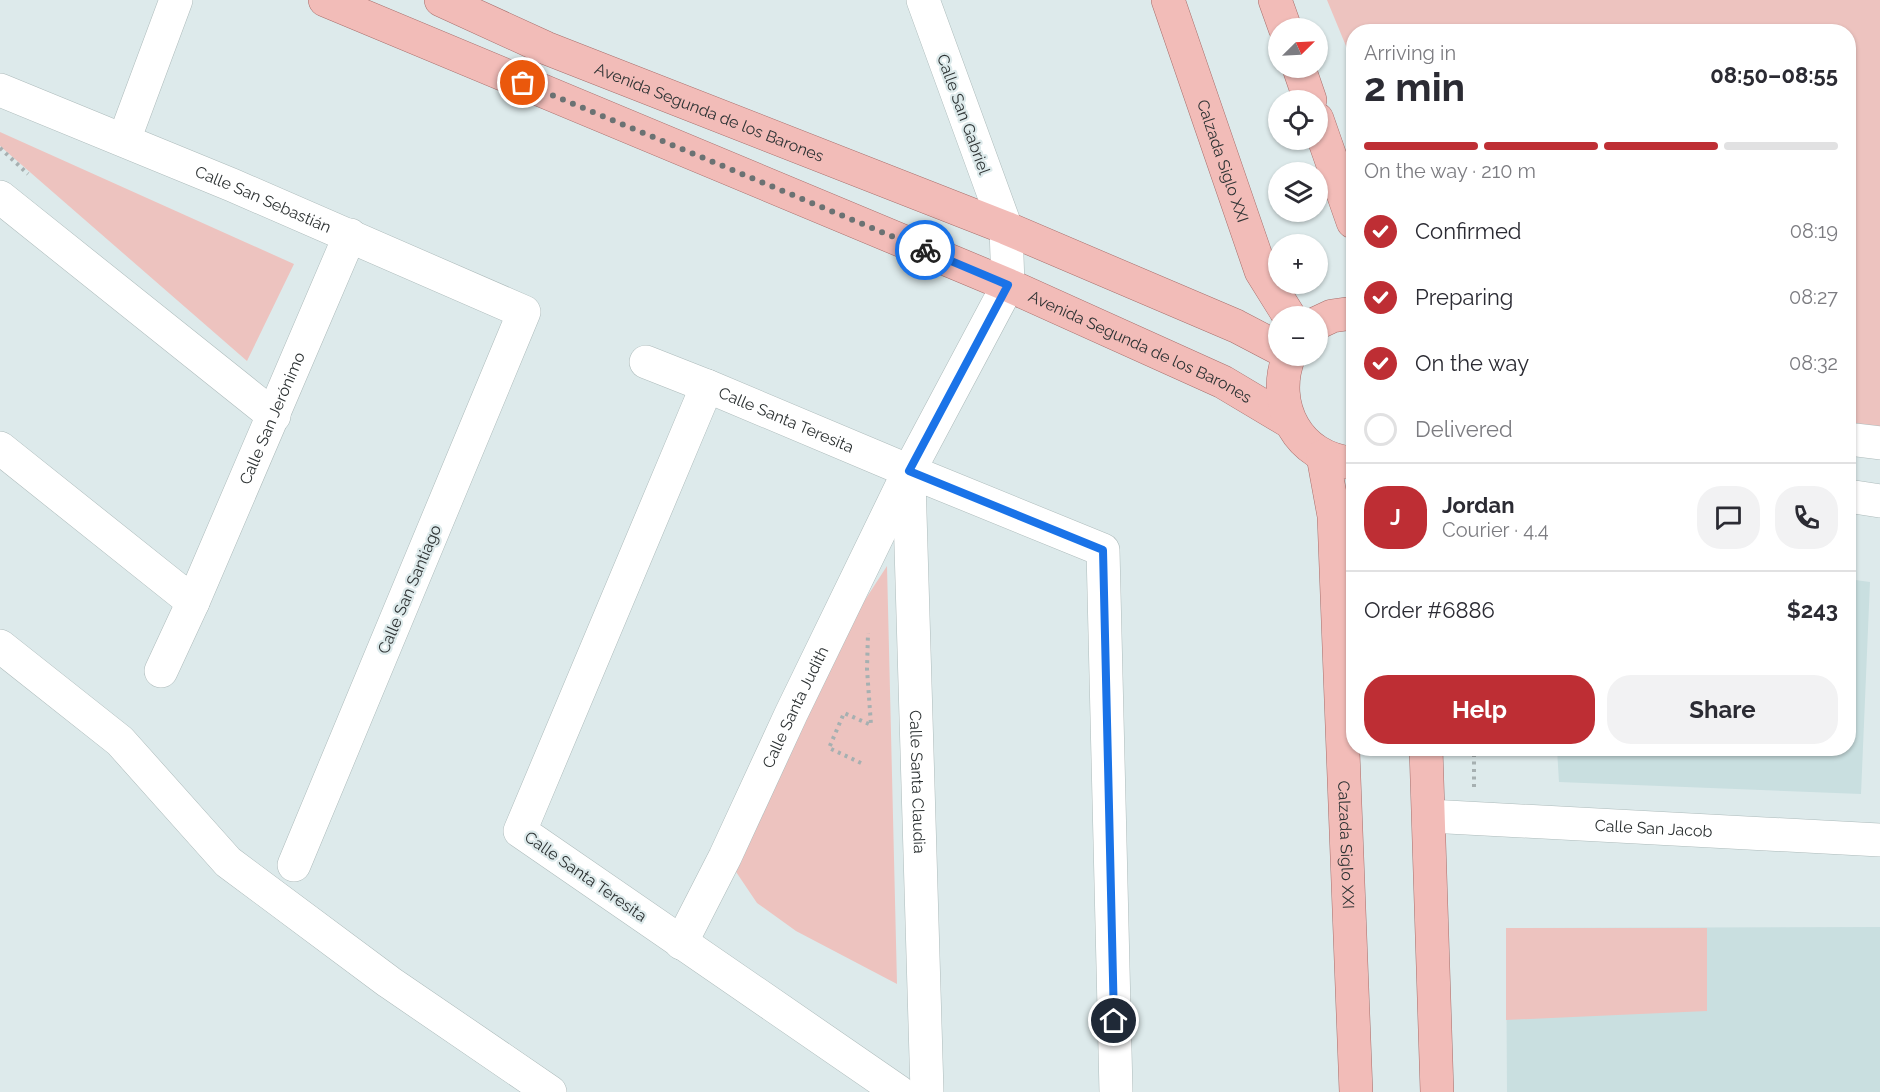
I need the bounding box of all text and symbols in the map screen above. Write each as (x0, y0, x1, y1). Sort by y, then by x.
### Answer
north arrow (1268, 18, 1328, 78)
map controls (1268, 18, 1328, 366)
text: Arriving in (1364, 41, 1456, 65)
street label: Calle San Gabriel (933, 51, 994, 178)
pin (497, 57, 548, 108)
street label: Avenida Segunda de los Barones (592, 59, 827, 166)
text: 08:50–08:55 (1710, 62, 1838, 88)
text: 2 min (1364, 64, 1465, 110)
icon: bag (506, 66, 539, 99)
button: locate (1268, 90, 1328, 150)
street label: Calzada Siglo XXI (1193, 97, 1253, 225)
text: On the way · 210 m (1364, 159, 1536, 183)
street label: Calle San Sebastián (192, 162, 334, 237)
button: layers (1268, 162, 1328, 222)
icon: check (1364, 215, 1397, 248)
text: Confirmed (1415, 218, 1522, 244)
text: 08:19 (1790, 219, 1838, 243)
courier (895, 220, 955, 280)
icon: bike (909, 234, 942, 267)
button: + (1268, 234, 1328, 294)
icon: check (1364, 281, 1397, 314)
text: Preparing (1415, 284, 1513, 310)
text: 08:27 (1789, 285, 1838, 309)
street label: Avenida Segunda de los Barones (1026, 287, 1255, 407)
button: − (1268, 306, 1328, 366)
icon: check (1364, 347, 1397, 380)
street label: Calle San Jerónimo (235, 349, 309, 487)
text: On the way (1415, 350, 1529, 376)
text: 08:32 (1789, 351, 1838, 375)
street label: Calle Santa Teresita (716, 383, 857, 457)
text: Delivered (1415, 416, 1513, 442)
button: chat (1697, 486, 1760, 549)
button: phone (1775, 486, 1838, 549)
text: Jordan (1442, 492, 1514, 518)
text: J (1390, 504, 1401, 530)
text: Courier · 4.4 (1442, 518, 1549, 542)
street label: Calle San Santiago (374, 522, 445, 657)
text: Order #6886 (1364, 597, 1495, 623)
text: $243 (1787, 597, 1838, 623)
street label: Calle Santa Judith (758, 643, 832, 771)
button: Help (1364, 675, 1595, 744)
button: Share (1607, 675, 1838, 744)
street label: Calle Santa Claudia (906, 710, 929, 854)
street label: Calzada Siglo XXI (1334, 780, 1358, 909)
street label: Calle San Jacob (1594, 816, 1713, 841)
street label: Calle Santa Teresita (521, 827, 650, 926)
pin (1088, 995, 1139, 1046)
icon: home (1097, 1004, 1130, 1037)

